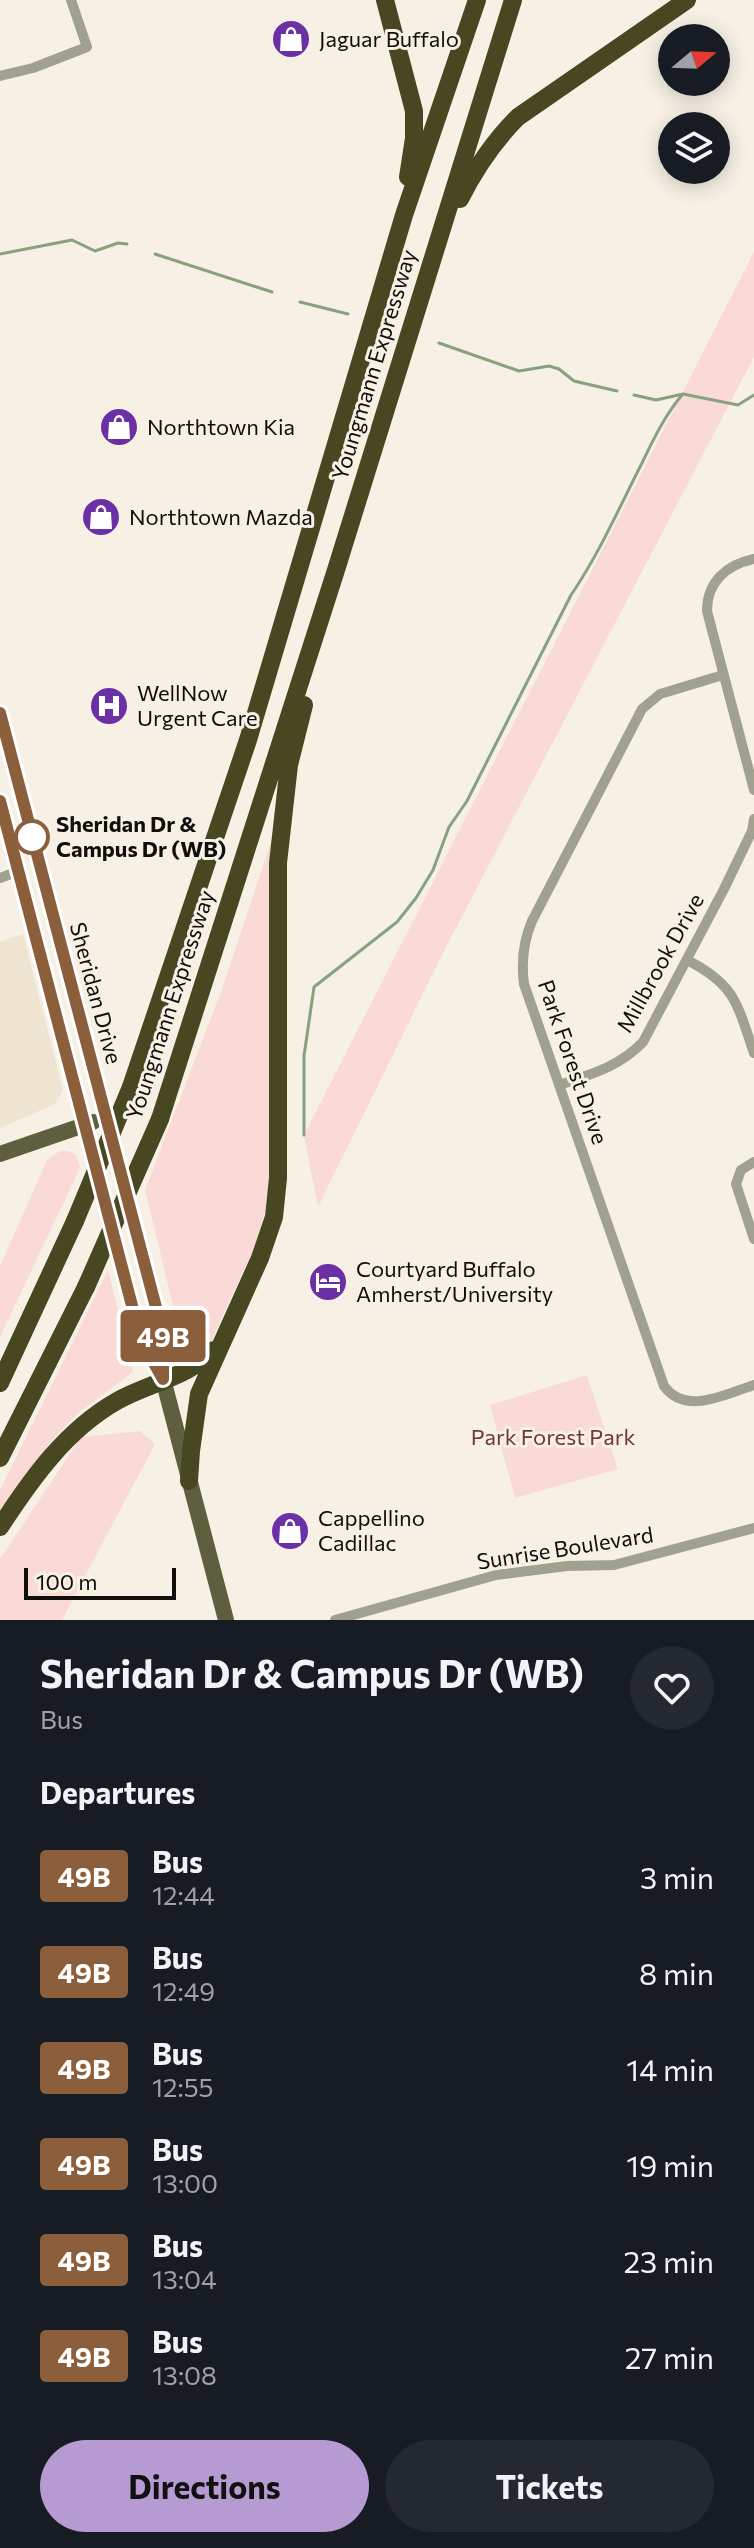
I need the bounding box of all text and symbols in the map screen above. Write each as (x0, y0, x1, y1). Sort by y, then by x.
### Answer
shop icon: Jaguar Buffalo (270, 18, 312, 60)
north arrow (658, 24, 730, 96)
map controls (658, 24, 730, 184)
place label: Jaguar Buffalo (319, 25, 459, 52)
button: layers (658, 112, 730, 184)
street label: Youngmann Expressway (326, 246, 422, 484)
shop icon: Northtown Kia (98, 406, 140, 448)
place label: Northtown Kia (147, 413, 295, 440)
shop icon: Northtown Mazda (80, 496, 122, 538)
place label: Northtown Mazda (129, 503, 313, 530)
place label: WellNow Urgent Care (137, 679, 258, 731)
hospital icon: WellNow Urgent Care (88, 685, 130, 727)
place label: Sheridan Dr & Campus Dr (WB) (56, 810, 226, 862)
marker: Sheridan Dr & Campus Dr (WB) (15, 820, 49, 854)
street label: Youngmann Expressway (120, 887, 219, 1123)
street label: Millbrook Drive (610, 888, 709, 1037)
street label: Sheridan Drive (65, 919, 128, 1067)
street label: Park Forest Drive (533, 976, 614, 1147)
place label: Courtyard Buffalo Amherst/University (356, 1255, 553, 1307)
hotel icon: Courtyard Buffalo Amherst/University (307, 1261, 349, 1303)
line badge: 49B (117, 1310, 209, 1362)
text: 49B (137, 1319, 190, 1353)
park label: Park Forest Park (471, 1423, 635, 1450)
place label: Cappellino Cadillac (318, 1504, 425, 1556)
shop icon: Cappellino Cadillac (269, 1510, 311, 1552)
street label: Sunrise Boulevard (475, 1520, 655, 1575)
scale bar (24, 1564, 176, 1600)
text: 100 m (36, 1568, 98, 1595)
button: heart (630, 1646, 714, 1730)
text: Sheridan Dr & Campus Dr (WB) (40, 1649, 584, 1696)
text: Bus (40, 1703, 83, 1734)
text: Departures (40, 1773, 195, 1810)
text: Bus (152, 1842, 203, 1879)
text: 3 min (640, 1858, 714, 1895)
text: 49B (58, 1859, 111, 1893)
text: 12:44 (152, 1879, 215, 1910)
text: Bus (152, 1938, 203, 1975)
text: 8 min (639, 1954, 714, 1991)
text: 49B (58, 1955, 111, 1989)
text: 12:49 (152, 1975, 215, 2006)
text: Bus (152, 2034, 203, 2071)
text: 14 min (626, 2050, 714, 2087)
text: 49B (58, 2051, 111, 2085)
text: 12:55 (152, 2071, 214, 2102)
text: Bus (152, 2130, 203, 2167)
text: 19 min (626, 2146, 714, 2183)
text: 49B (58, 2147, 111, 2181)
text: 13:00 (152, 2167, 218, 2198)
text: Bus (152, 2226, 203, 2263)
text: 23 min (623, 2242, 714, 2279)
text: 49B (58, 2243, 111, 2277)
text: 13:04 (152, 2263, 217, 2294)
text: Bus (152, 2322, 203, 2359)
text: 27 min (625, 2338, 714, 2375)
text: 49B (58, 2339, 111, 2373)
text: 13:08 (152, 2359, 217, 2390)
button: Directions (40, 2440, 369, 2532)
button: Tickets (385, 2440, 714, 2532)

